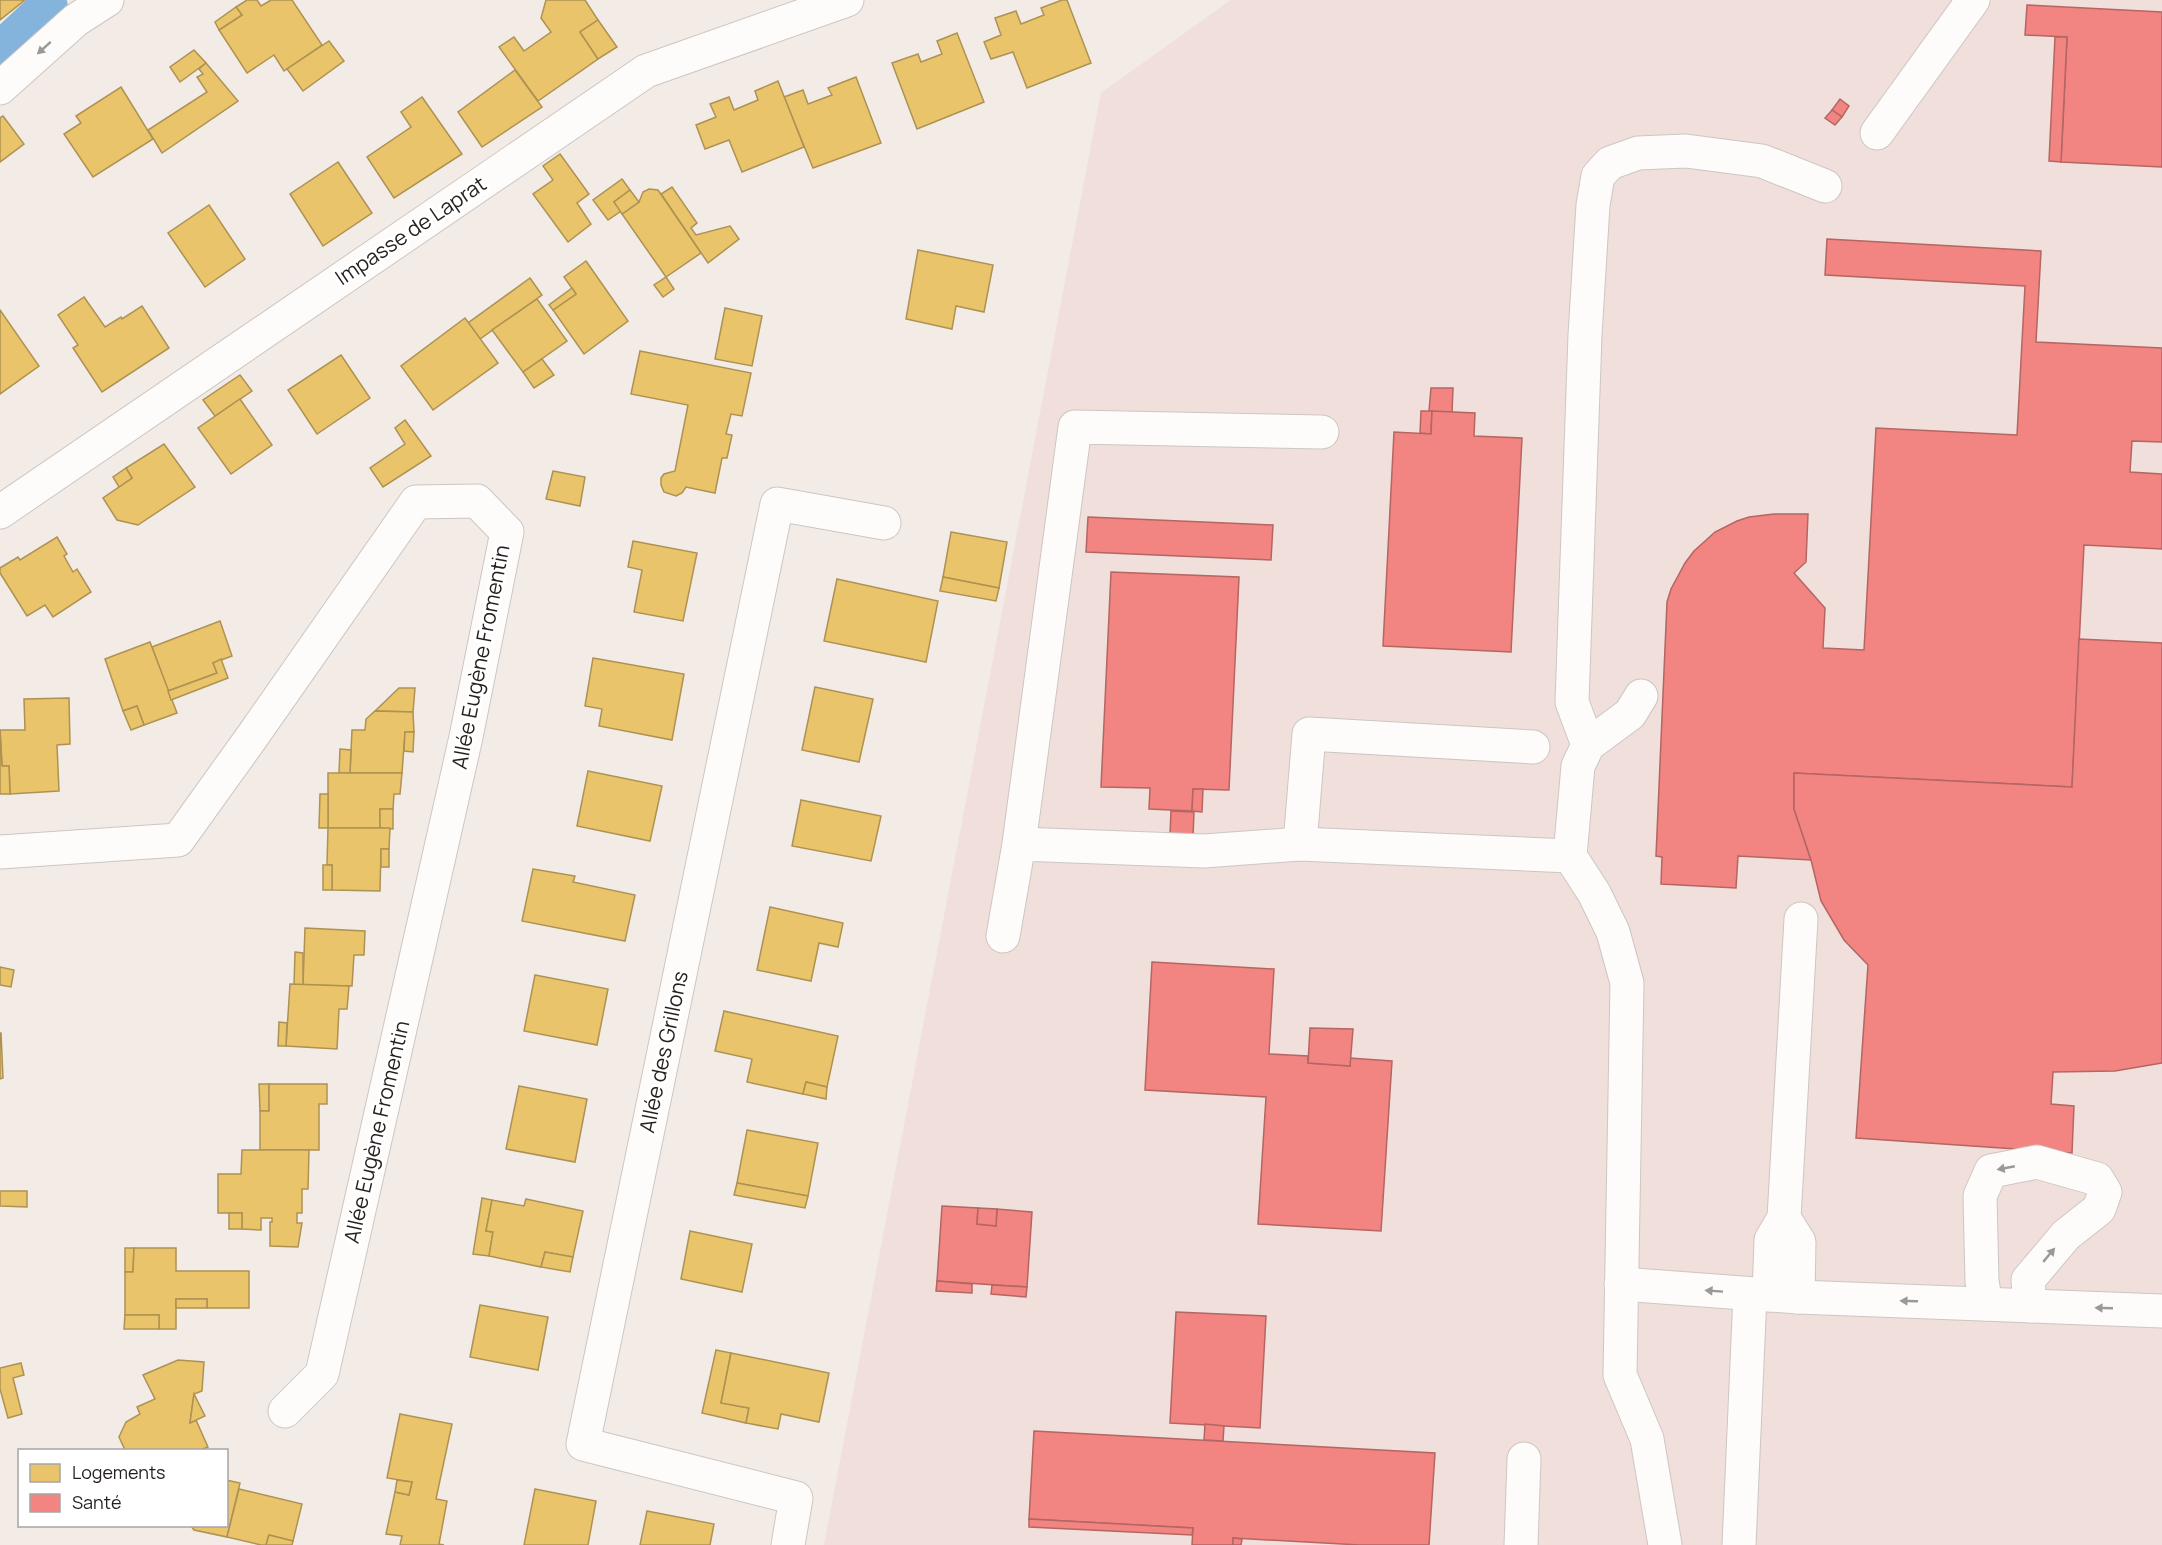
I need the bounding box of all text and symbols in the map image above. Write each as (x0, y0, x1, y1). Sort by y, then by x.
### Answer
one-way arrow (37, 41, 52, 54)
street label: Impasse de Laprat (330, 169, 491, 291)
street label: Allée Eugène Fromentin (445, 542, 516, 771)
street label: Allée des Grillons (632, 968, 694, 1135)
street label: Allée Eugène Fromentin (337, 1018, 415, 1246)
one-way arrow (1997, 1164, 2016, 1174)
one-way arrow (2042, 1248, 2055, 1263)
one-way arrow (1704, 1287, 1723, 1296)
one-way arrow (1899, 1297, 1918, 1306)
one-way arrow (2094, 1304, 2113, 1313)
legend (18, 1449, 228, 1527)
text: Logements (72, 1460, 166, 1484)
text: Santé (72, 1490, 122, 1514)

